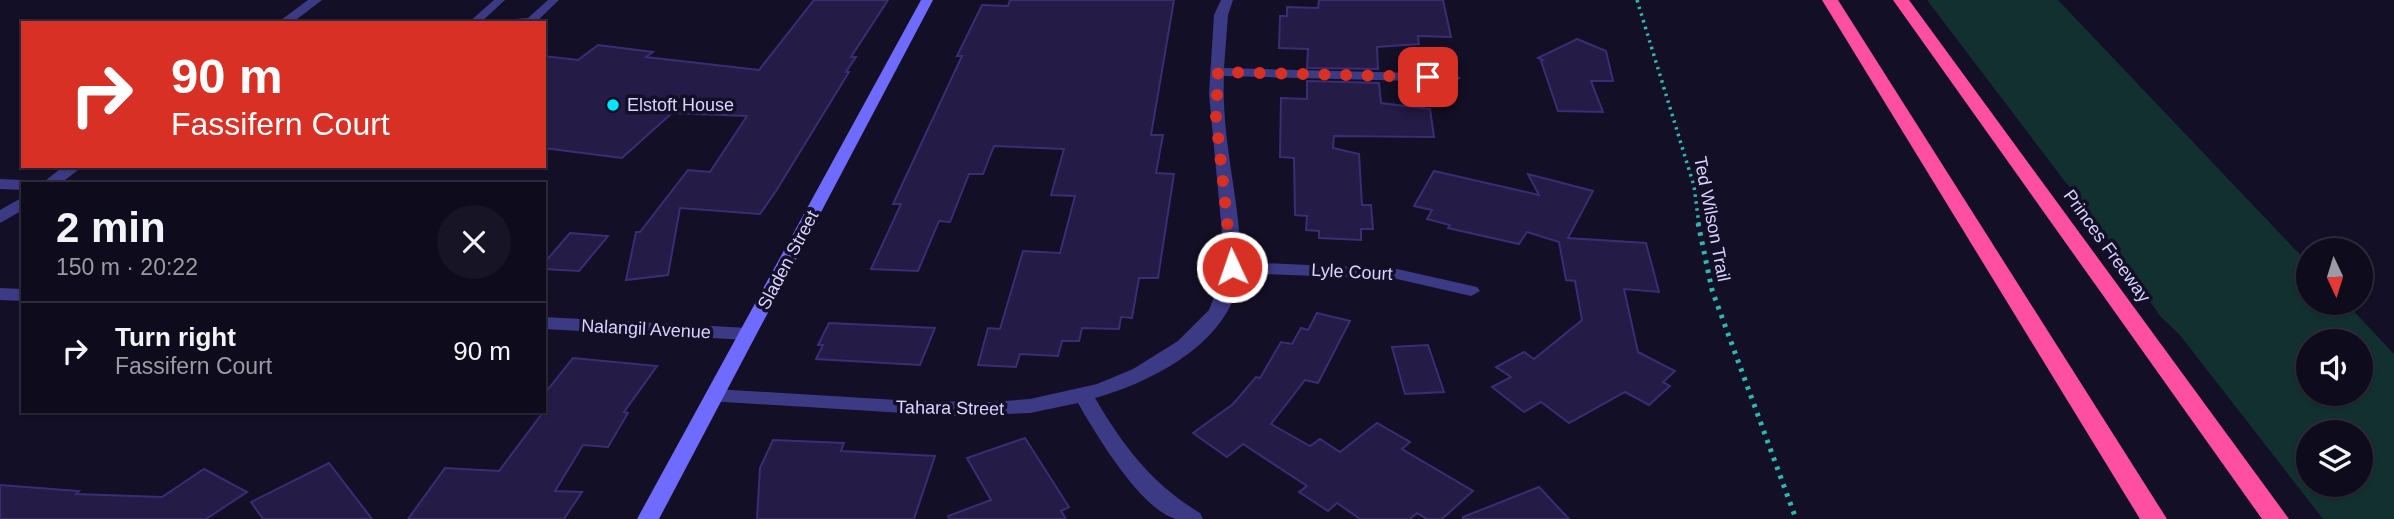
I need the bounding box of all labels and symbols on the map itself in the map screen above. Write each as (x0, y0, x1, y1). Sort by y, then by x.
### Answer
pin (1398, 47, 1458, 107)
place label: Elstoft House (627, 95, 734, 115)
marker: Elstoft House (605, 97, 621, 113)
street label: Ted Wilson Trail (1690, 155, 1734, 283)
street label: Princes Freeway (2060, 186, 2154, 306)
street label: Sladen Street (754, 207, 822, 313)
position arrow (1195, 230, 1269, 304)
north arrow (2296, 238, 2373, 315)
street label: Lyle Court (1311, 260, 1393, 284)
street label: Nalangil Avenue (581, 316, 711, 342)
street label: Tahara Street (896, 397, 1004, 419)

